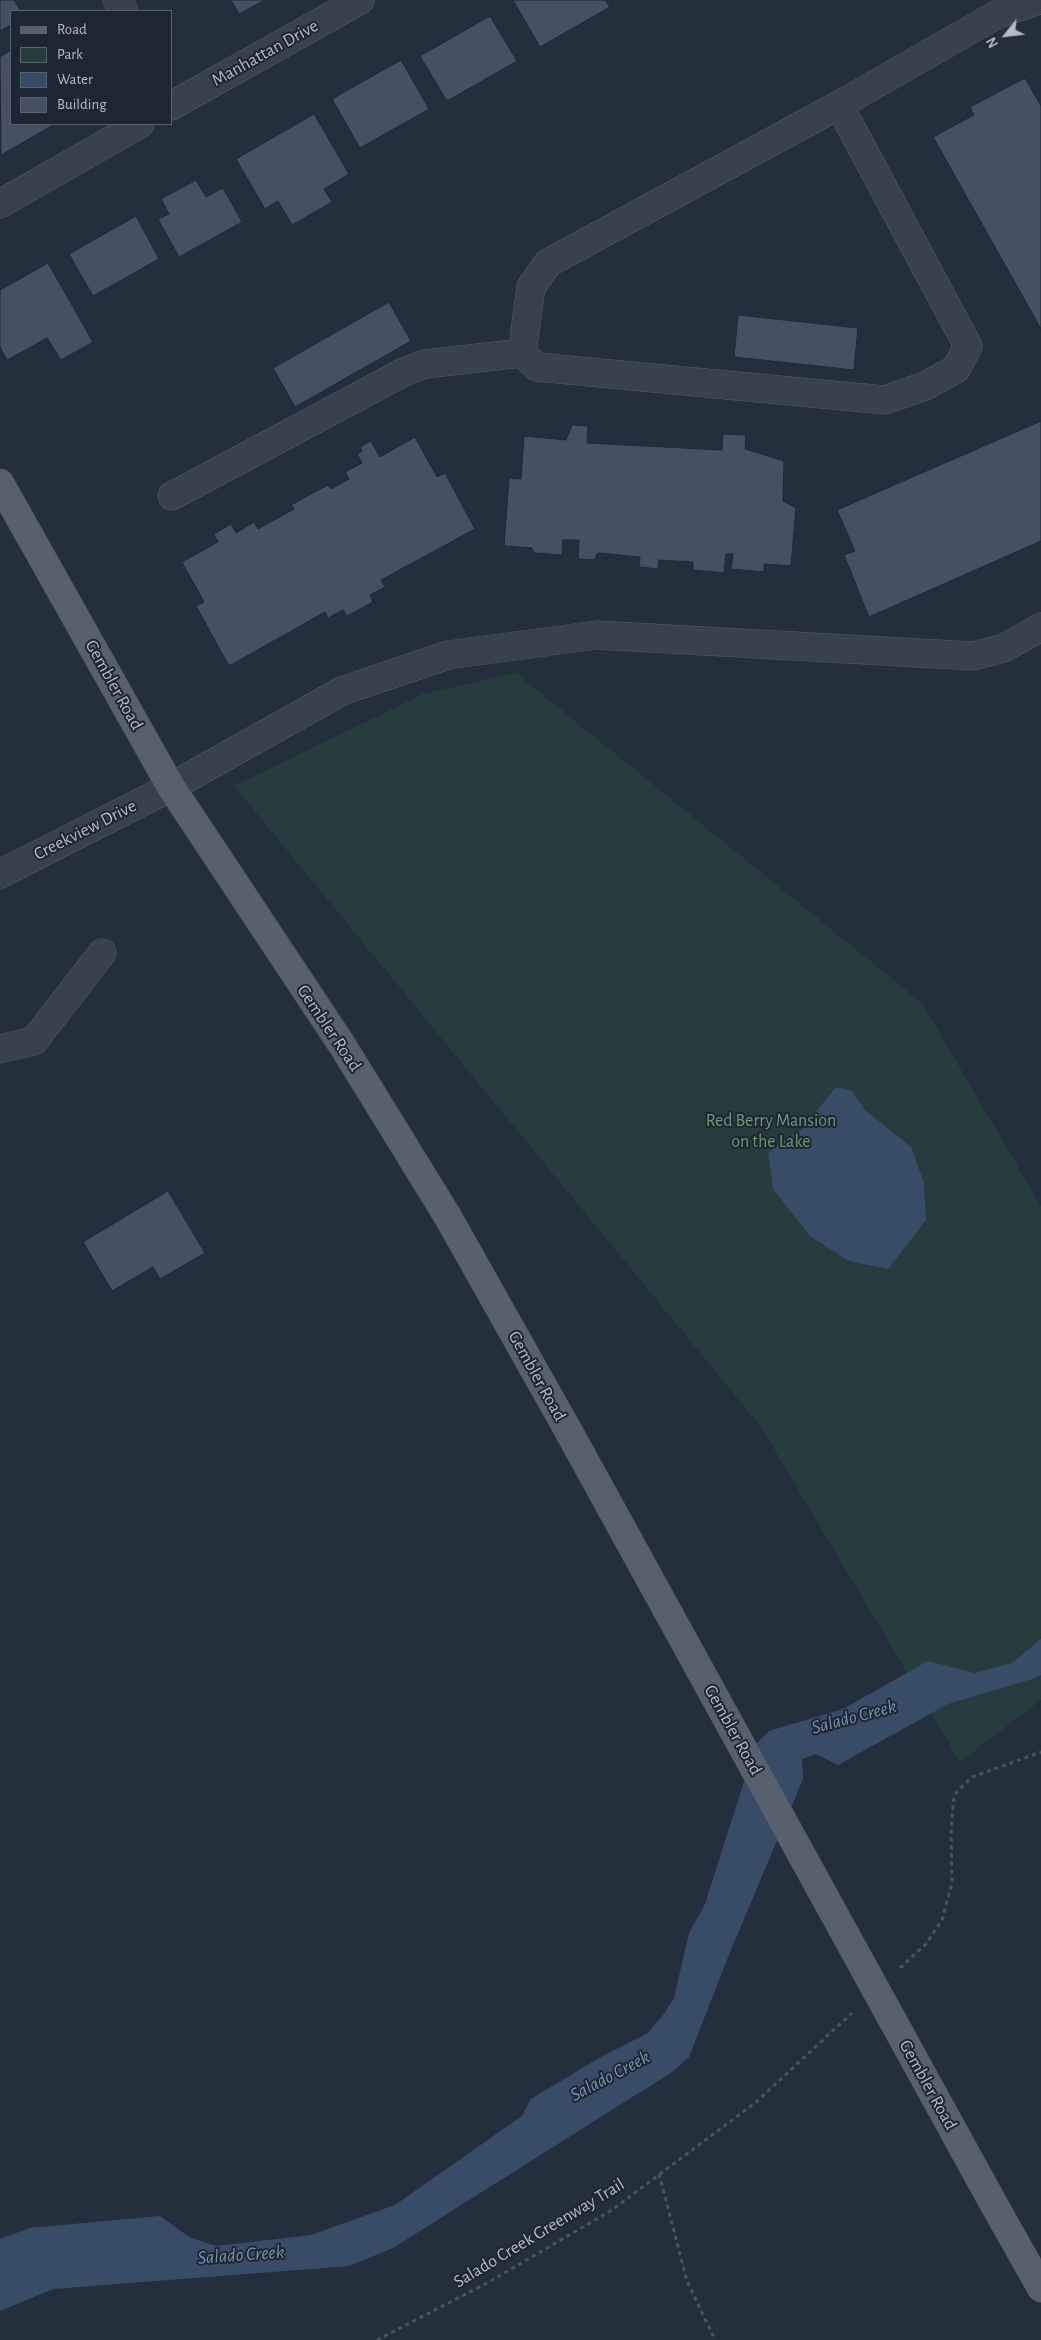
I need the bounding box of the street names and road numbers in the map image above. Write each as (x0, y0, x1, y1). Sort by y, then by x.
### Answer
street label: Manhattan Drive (208, 15, 322, 91)
street label: Gembler Road (80, 636, 148, 734)
street label: Creekview Drive (30, 795, 140, 865)
street label: Gembler Road (292, 981, 366, 1075)
street label: Gembler Road (503, 1327, 571, 1425)
street label: Gembler Road (699, 1681, 767, 1779)
street label: Gembler Road (894, 2036, 962, 2134)
street label: Salado Creek Greenway Trail (450, 2173, 628, 2293)

